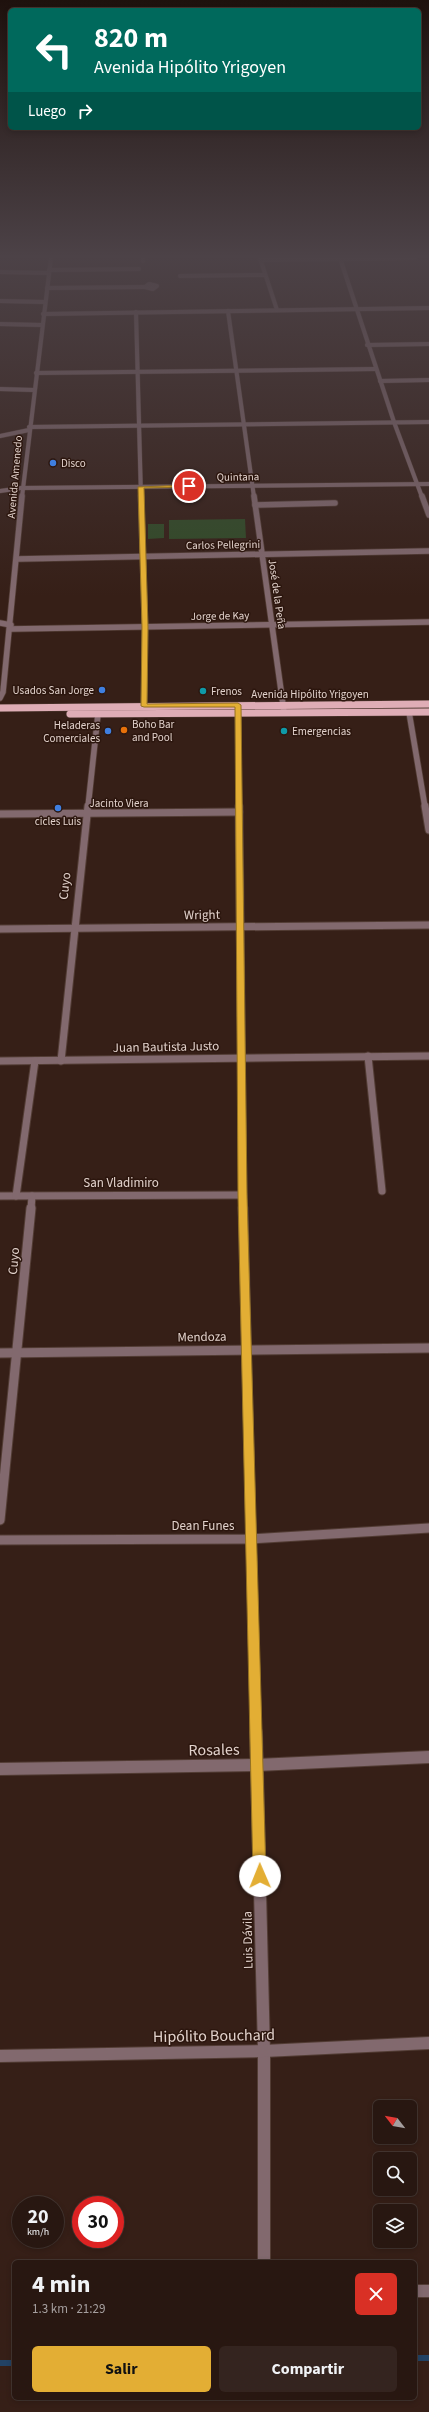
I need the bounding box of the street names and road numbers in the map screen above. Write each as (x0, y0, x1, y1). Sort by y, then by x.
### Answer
street label: Avenida Amenedo (4, 435, 26, 519)
street label: Quintana (217, 469, 259, 485)
street label: Carlos Pellegrini (186, 537, 260, 553)
street label: José de la Peña (265, 558, 289, 630)
street label: Jorge de Kay (190, 608, 250, 624)
street label: Avenida Hipólito Yrigoyen (251, 687, 369, 702)
street label: Jacinto Viera (89, 796, 149, 811)
street label: Cuyo (55, 871, 75, 901)
street label: Wright (184, 906, 221, 924)
street label: Juan Bautista Justo (113, 1037, 219, 1057)
street label: San Vladimiro (83, 1174, 159, 1192)
street label: Cuyo (4, 1247, 24, 1275)
street label: Mendoza (177, 1328, 227, 1346)
street label: Dean Funes (172, 1517, 235, 1535)
street label: Rosales (188, 1739, 240, 1761)
street label: Luis Dávila (238, 1911, 258, 1969)
street label: Hipólito Bouchard (153, 2024, 275, 2048)

